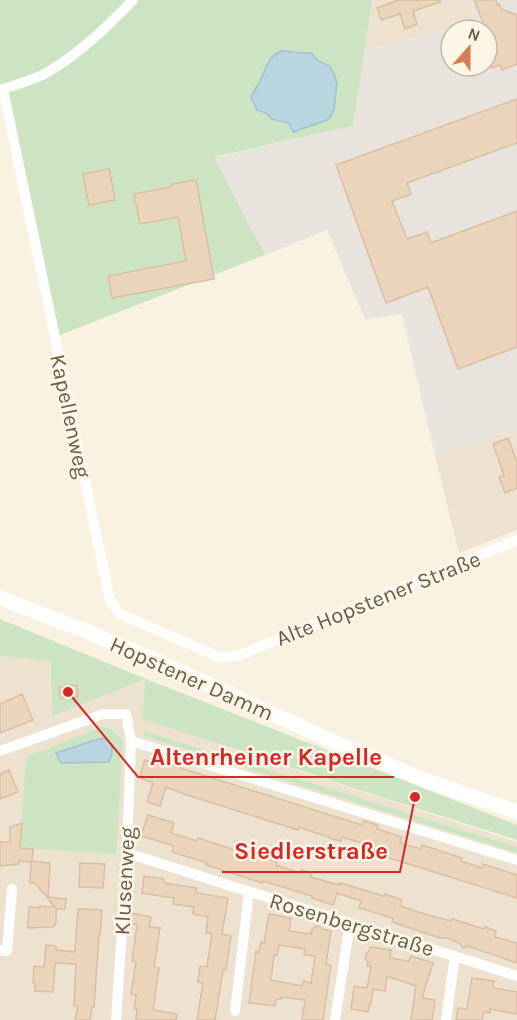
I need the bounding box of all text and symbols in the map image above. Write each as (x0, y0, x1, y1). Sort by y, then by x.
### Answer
north arrow (439, 18, 499, 78)
text: N (465, 24, 483, 45)
street label: Kapellenweg (44, 352, 96, 481)
street label: Alte Hopstener Straße (272, 546, 485, 652)
street label: Hopstener Damm (106, 631, 277, 727)
callout: Altenrheiner Kapelle (138, 735, 394, 777)
text: Altenrheiner Kapelle (150, 743, 382, 771)
street label: Klusenweg (109, 826, 141, 936)
callout: Siedlerstraße (222, 830, 400, 872)
text: Siedlerstraße (234, 837, 388, 865)
street label: Rosenbergstraße (266, 888, 437, 962)

